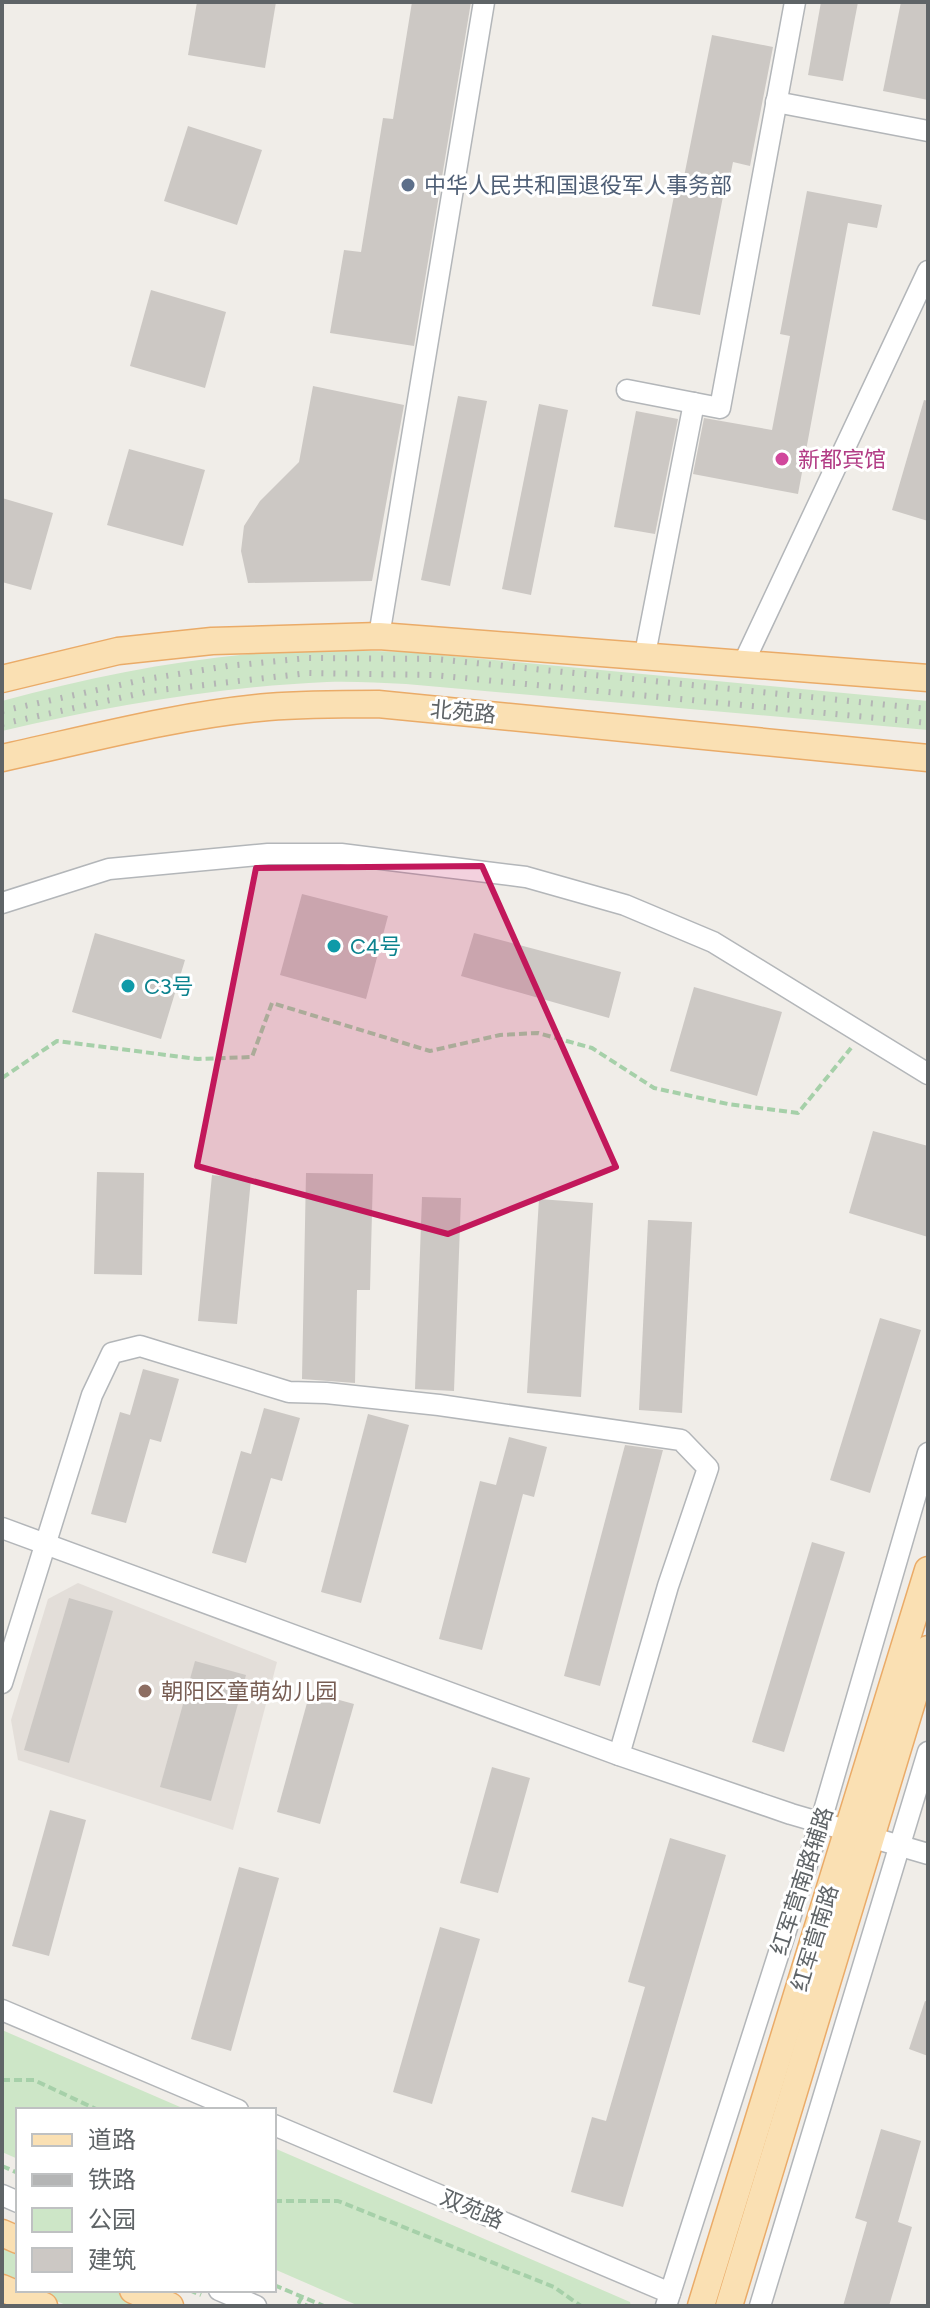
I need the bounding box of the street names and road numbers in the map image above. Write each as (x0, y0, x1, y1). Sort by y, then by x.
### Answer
street label: 北苑路 (429, 696, 497, 728)
street label: 红军营南路辅路 (766, 1804, 838, 1958)
street label: 红军营南路 (786, 1882, 844, 1994)
street label: 双苑路 (436, 2184, 508, 2234)

